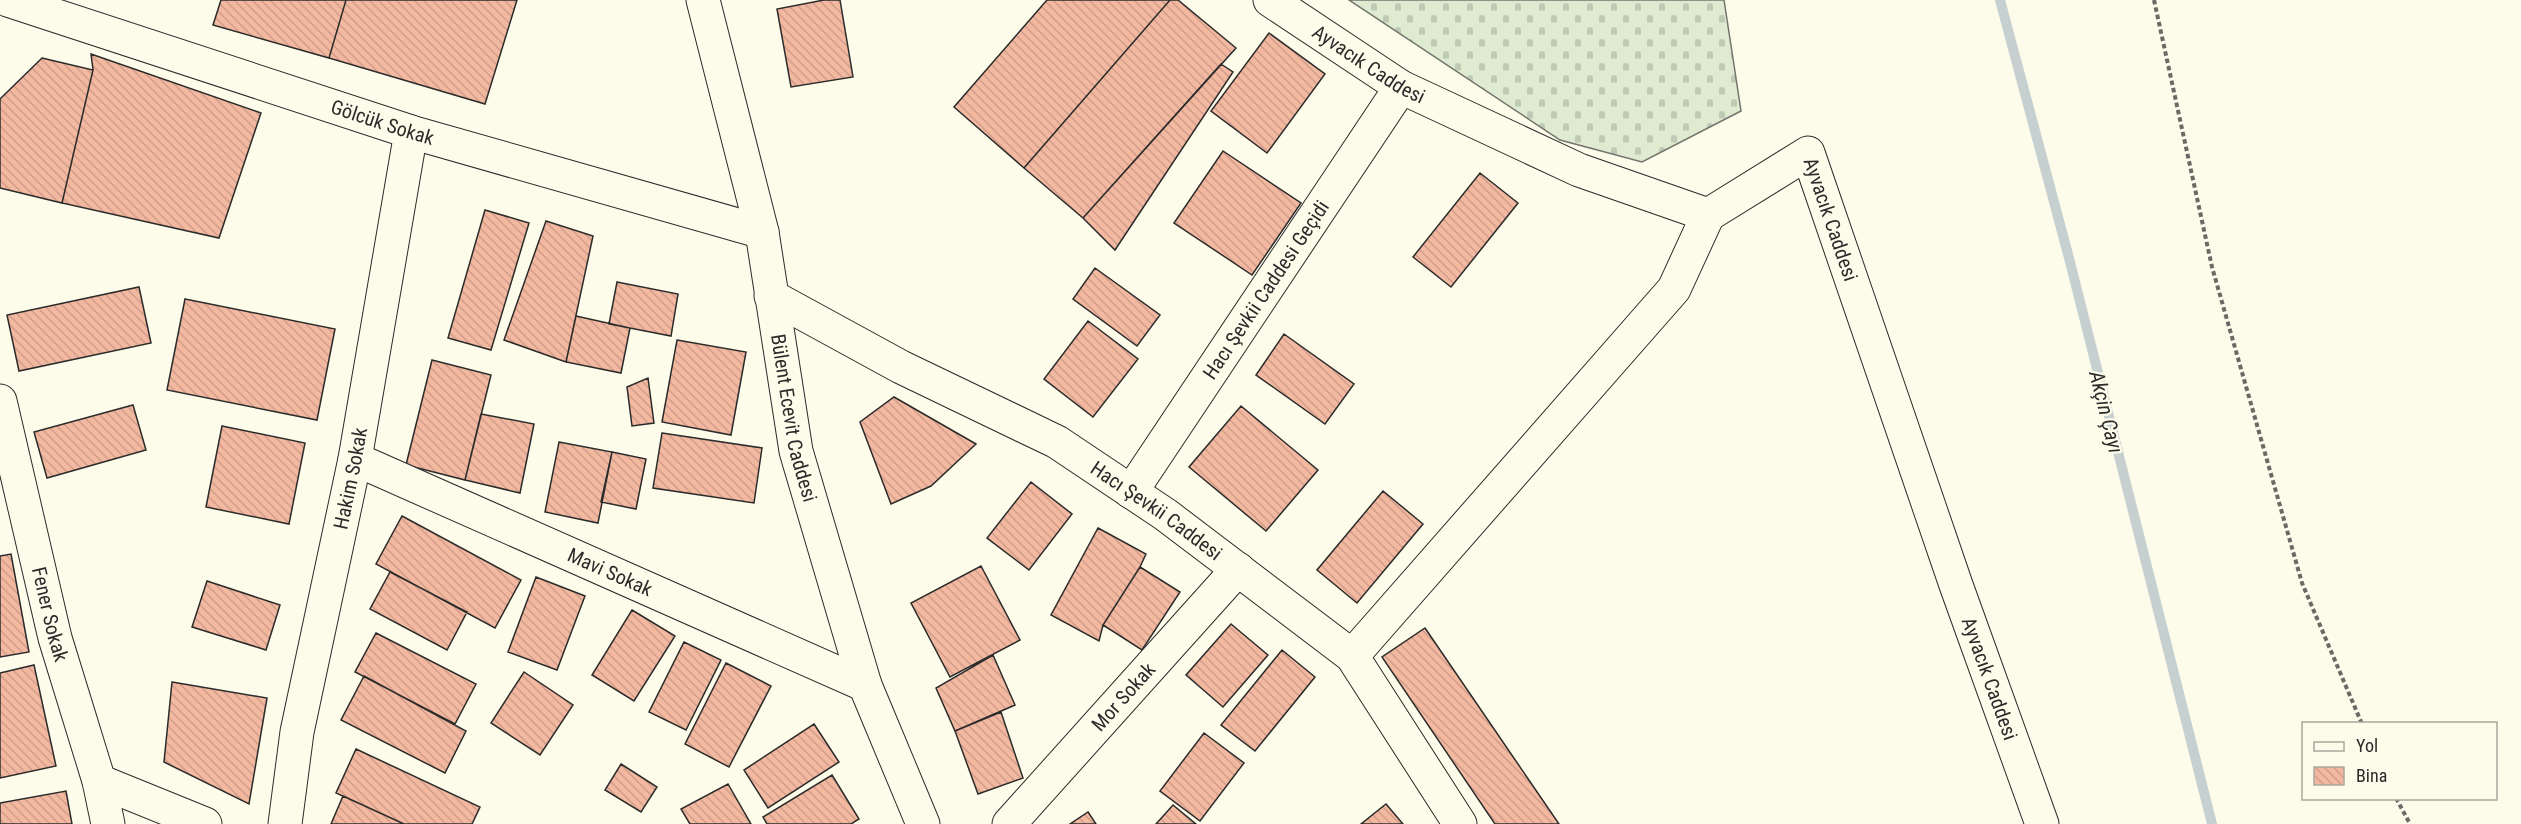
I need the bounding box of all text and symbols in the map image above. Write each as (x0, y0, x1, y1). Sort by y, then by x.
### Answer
street label: Ayvacık Caddesi (1308, 20, 1429, 109)
street label: Gölcük Sokak (328, 95, 437, 150)
street label: Ayvacık Caddesi (1798, 154, 1863, 284)
street label: Hacı Şevkii Caddesi Geçidi (1198, 196, 1334, 384)
street label: Bülent Ecevit Caddesi (766, 332, 822, 505)
water label: Akçin Çayı (2084, 367, 2128, 456)
street label: Hakim Sokak (328, 426, 372, 531)
street label: Hacı Şevkii Caddesi (1086, 456, 1227, 565)
street label: Mavi Sokak (564, 543, 656, 601)
street label: Fener Sokak (27, 565, 74, 664)
street label: Ayvacık Caddesi (1957, 614, 2023, 743)
street label: Mor Sokak (1086, 658, 1160, 736)
legend (2302, 722, 2497, 800)
text: Yol (2356, 735, 2378, 756)
text: Bina (2356, 765, 2387, 786)

